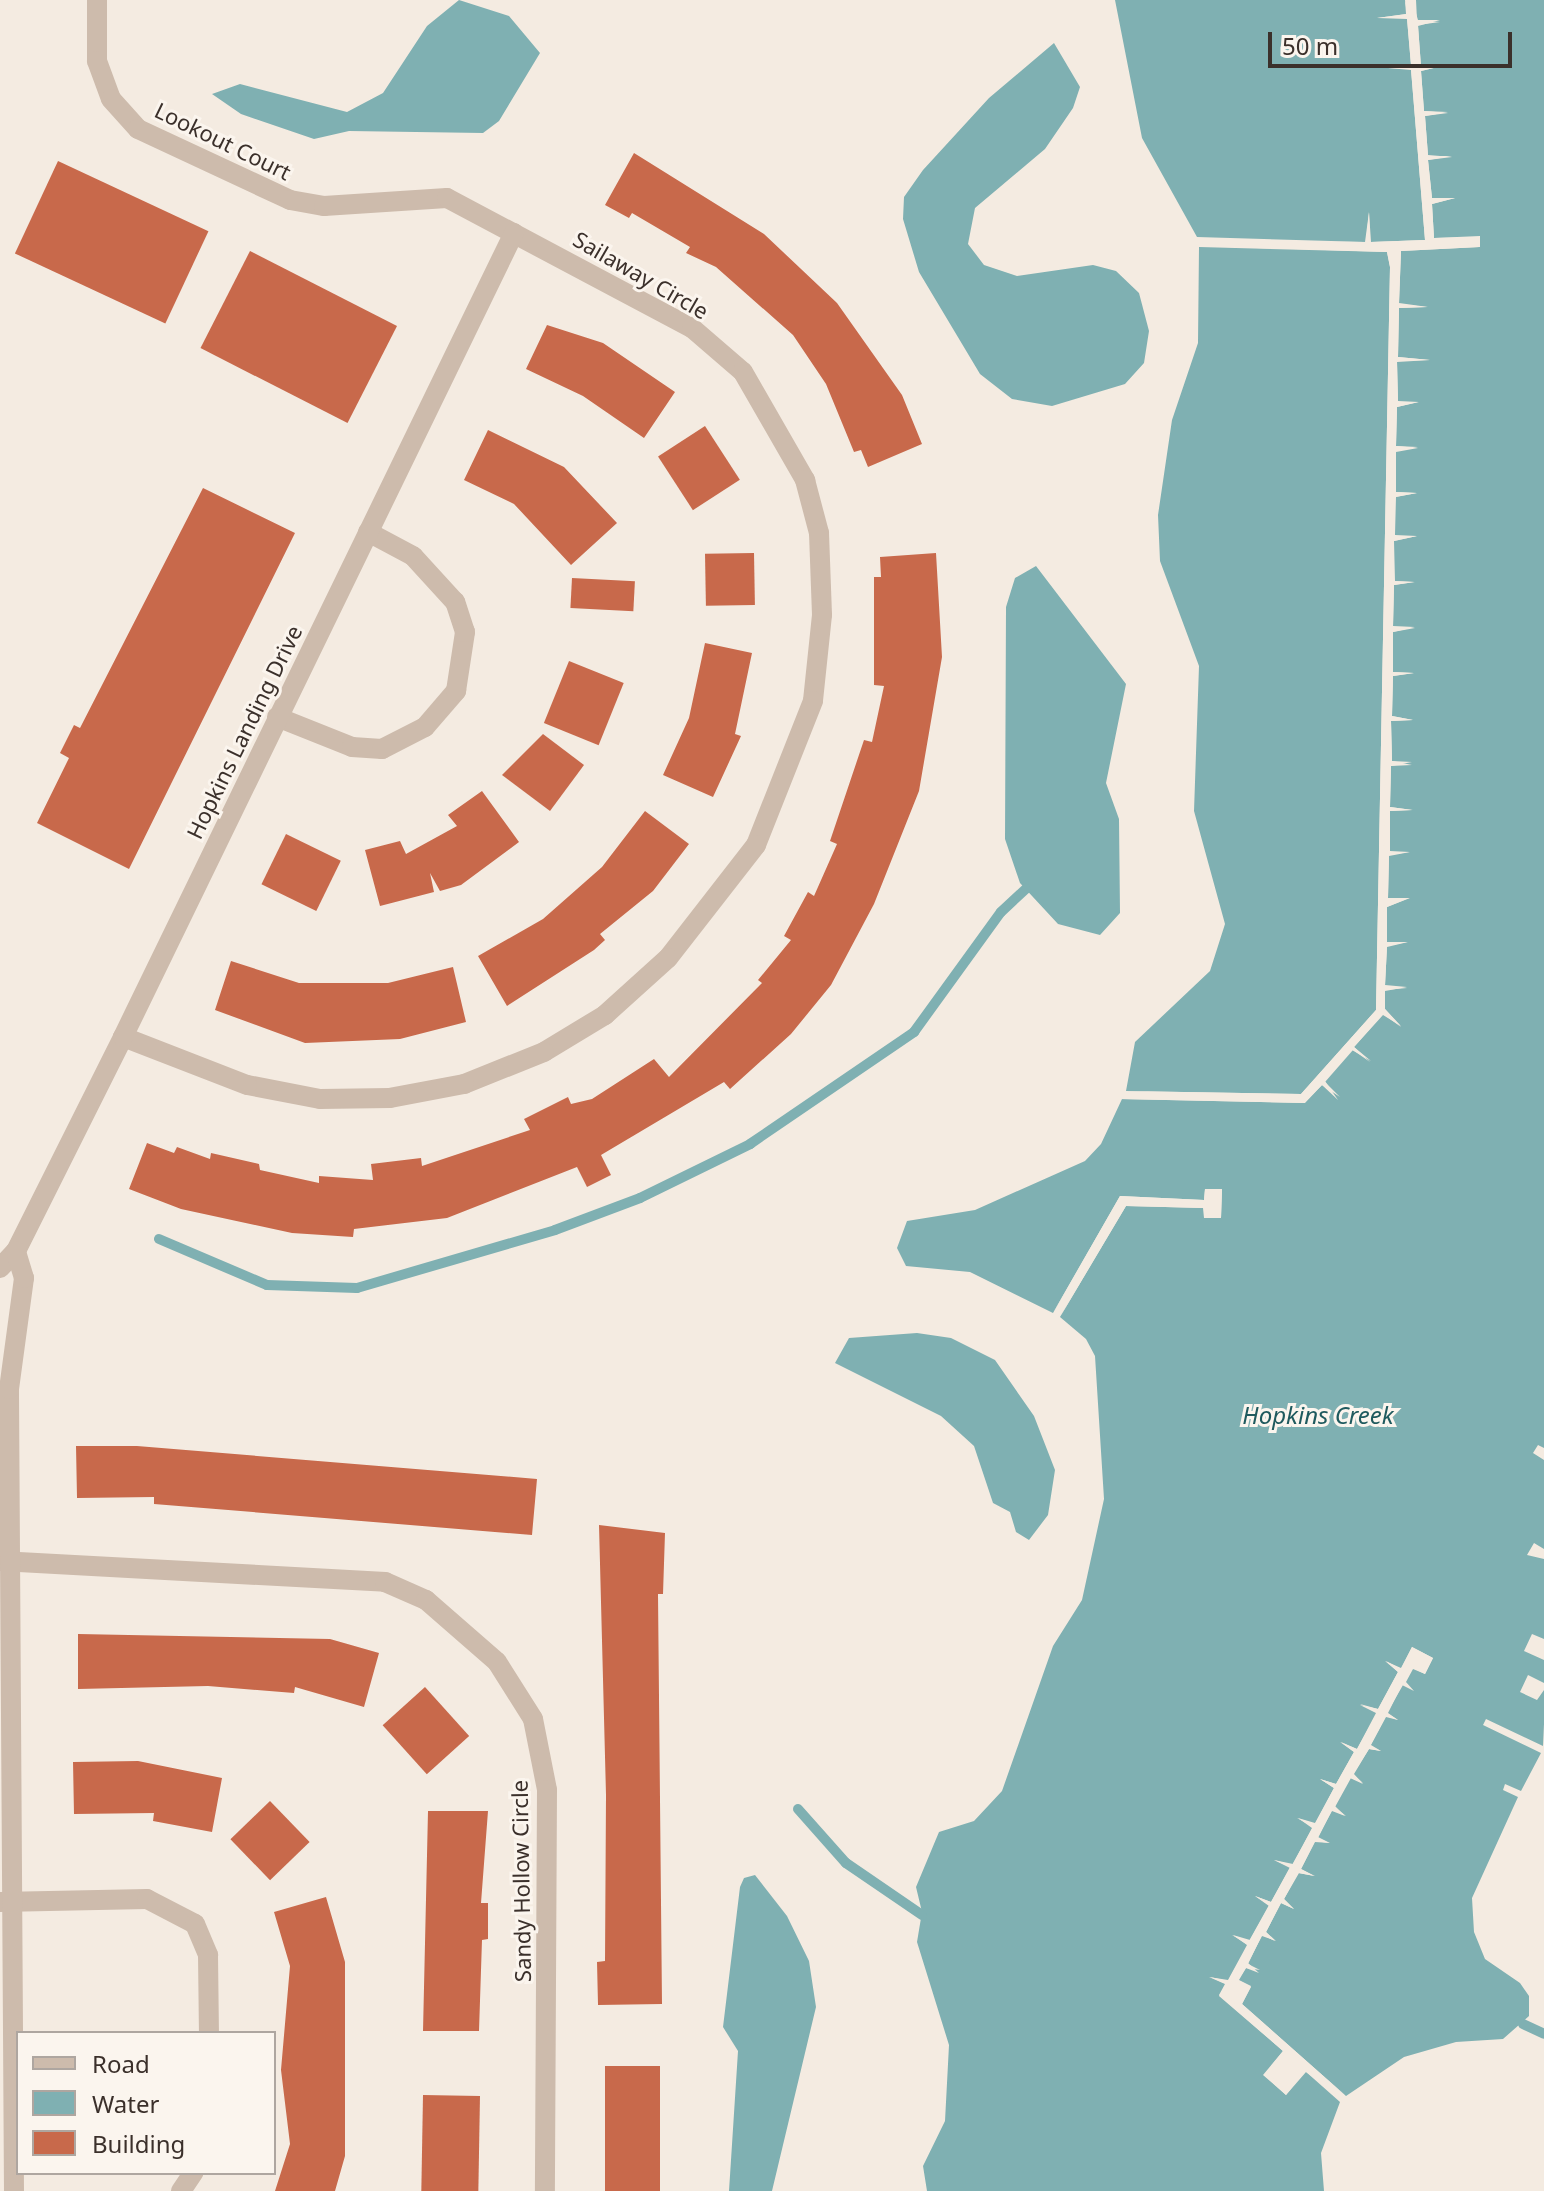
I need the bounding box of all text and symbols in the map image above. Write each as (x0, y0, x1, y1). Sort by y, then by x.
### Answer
scale bar (1272, 16, 1516, 66)
text: 50 m (1282, 29, 1338, 62)
street label: Lookout Court (151, 97, 295, 185)
street label: Sailaway Circle (569, 226, 713, 324)
street label: Hopkins Landing Drive (181, 621, 307, 843)
water label: Hopkins Creek (1242, 1401, 1394, 1429)
street label: Sandy Hollow Circle (506, 1780, 536, 1982)
legend (16, 2031, 276, 2175)
text: Road (92, 2047, 150, 2080)
text: Water (92, 2087, 159, 2120)
text: Building (92, 2127, 185, 2160)

